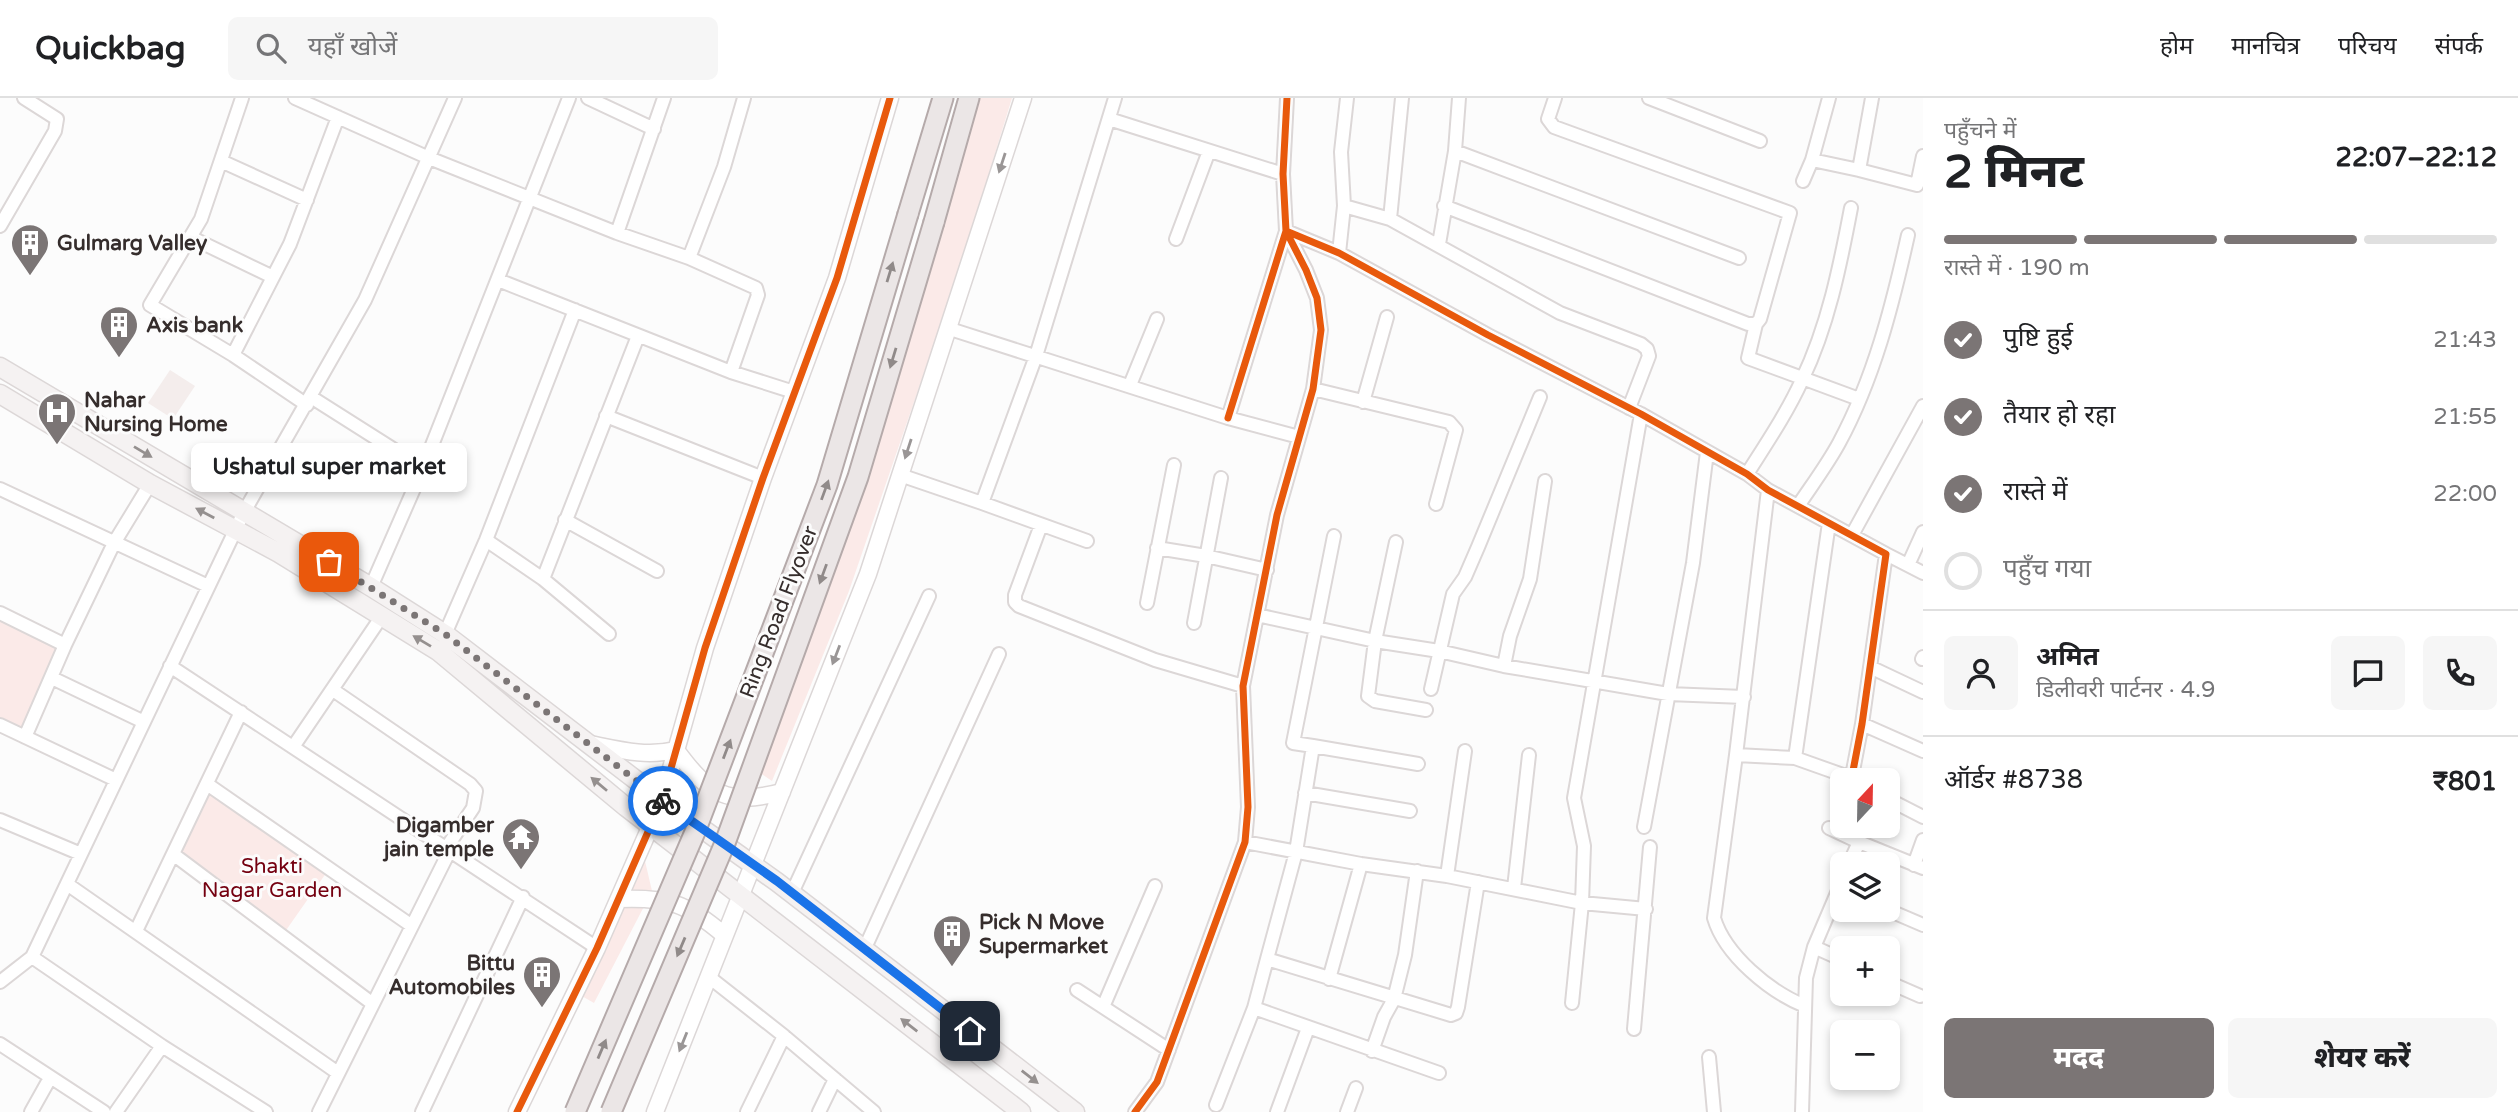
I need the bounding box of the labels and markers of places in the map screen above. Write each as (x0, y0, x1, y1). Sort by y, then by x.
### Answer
building icon: Gulmarg Valley (9, 222, 51, 277)
place label: Gulmarg Valley (57, 231, 208, 256)
building icon: Axis bank (98, 304, 140, 359)
place label: Axis bank (146, 313, 244, 338)
place label: Nahar Nursing Home (84, 388, 228, 437)
hospital icon: Nahar Nursing Home (36, 391, 78, 446)
callout: Ushatul super market (191, 443, 467, 492)
pin (299, 532, 359, 592)
place label: Digamber jain temple (382, 813, 495, 862)
temple icon: Digamber jain temple (500, 816, 542, 871)
place label: Pick N Move Supermarket (979, 910, 1108, 959)
building icon: Pick N Move Supermarket (931, 913, 973, 968)
place label: Bittu Automobiles (388, 951, 515, 1000)
building icon: Bittu Automobiles (521, 954, 563, 1009)
pin (940, 1001, 1000, 1061)

